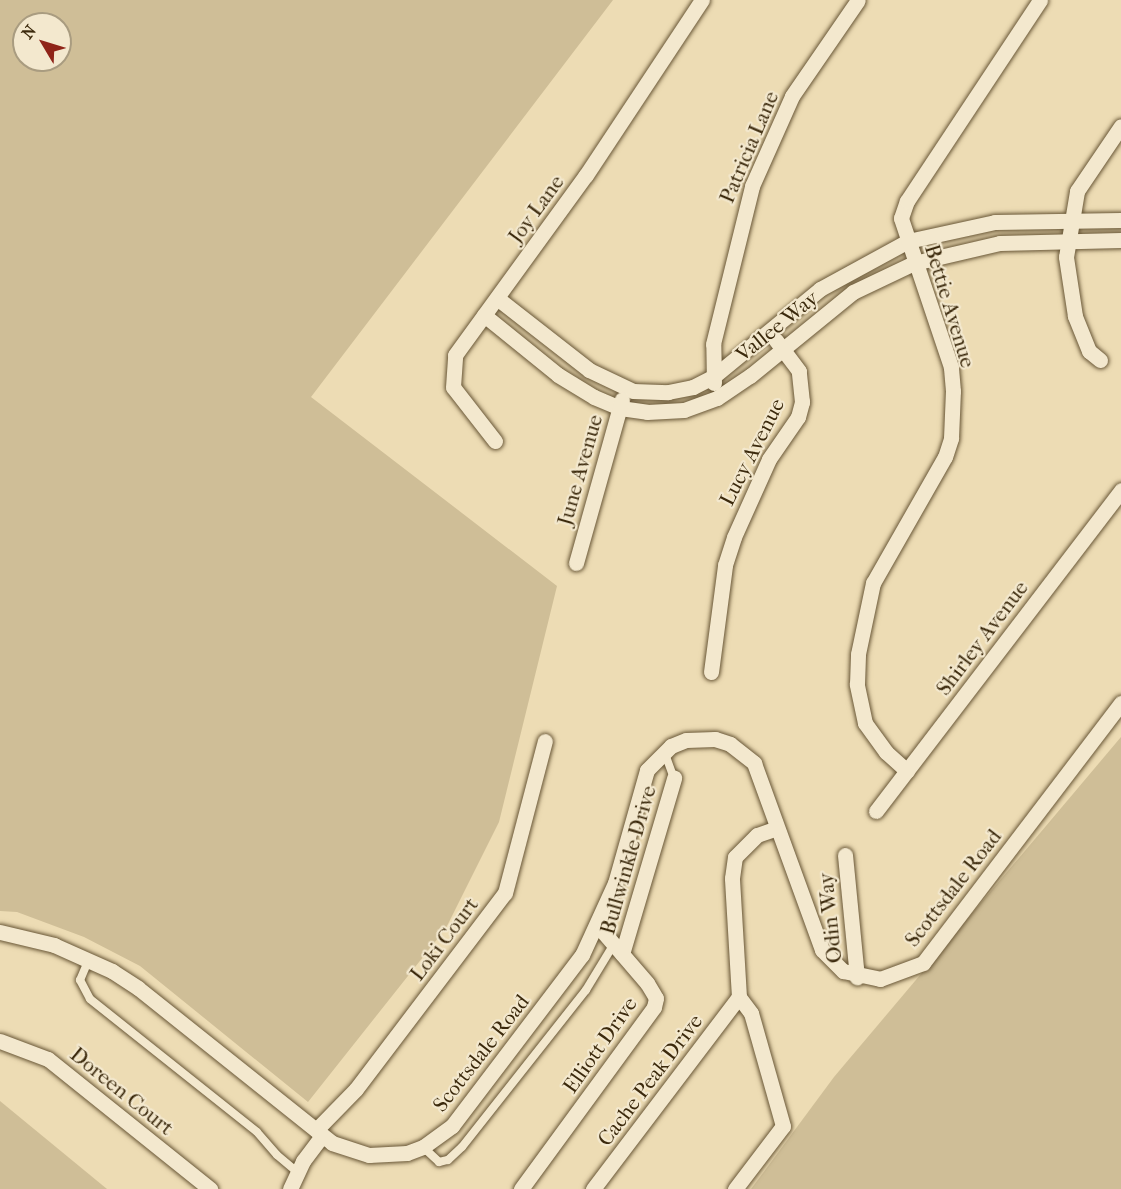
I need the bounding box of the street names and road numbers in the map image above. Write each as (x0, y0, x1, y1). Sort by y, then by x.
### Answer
street label: Patricia Lane (714, 87, 784, 207)
street label: Joy Lane (503, 170, 569, 248)
street label: Bettie Avenue (919, 241, 981, 371)
street label: Vallee Way (731, 285, 823, 367)
street label: Lucy Avenue (714, 394, 790, 510)
street label: June Avenue (552, 412, 608, 528)
street label: Shirley Avenue (931, 576, 1033, 700)
street label: Bullwinkle Drive (595, 783, 661, 937)
street label: Scottsdale Road (899, 824, 1007, 952)
street label: Odin Way (813, 872, 847, 964)
street label: Loki Court (405, 892, 483, 986)
street label: Scottsdale Road (427, 989, 535, 1117)
street label: Elliott Drive (558, 992, 642, 1098)
street label: Cache Peak Drive (592, 1009, 708, 1151)
street label: Doreen Court (65, 1042, 179, 1140)

